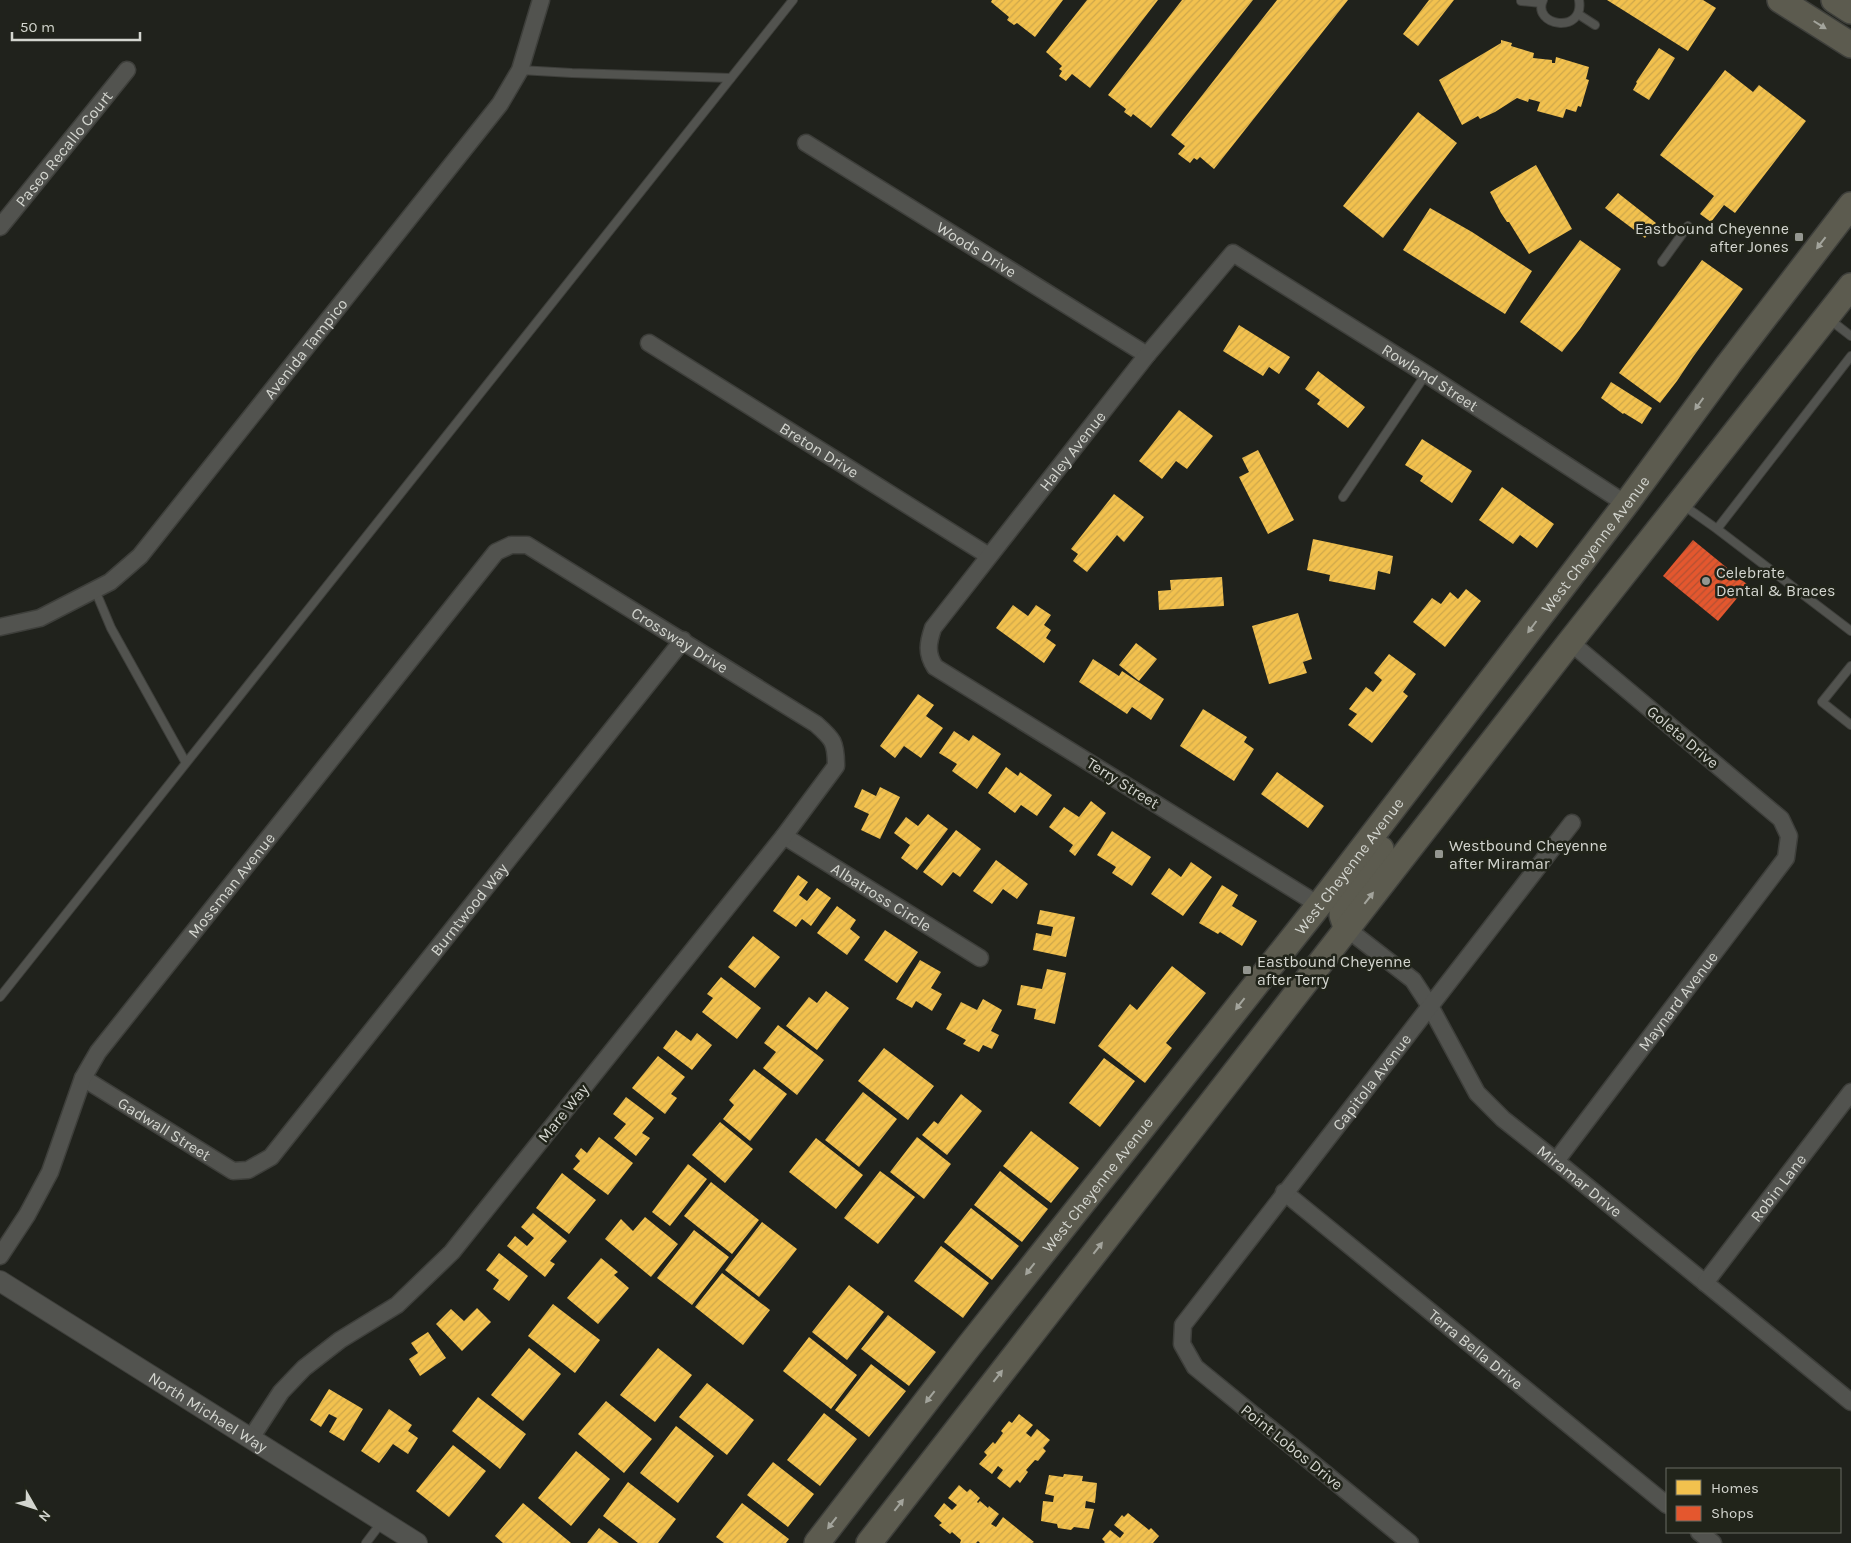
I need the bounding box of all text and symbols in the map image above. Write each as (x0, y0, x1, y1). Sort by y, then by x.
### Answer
scale bar (12, 10, 140, 42)
text: 50 m (20, 18, 55, 36)
one-way arrow (1813, 20, 1826, 30)
street label: Paseo Recallo Court (11, 87, 116, 210)
street label: Woods Drive (933, 217, 1020, 281)
place label: Eastbound Cheyenne after Jones (1635, 219, 1789, 256)
marker: Eastbound Cheyenne after Jones (1793, 231, 1805, 243)
one-way arrow (1816, 237, 1826, 250)
street label: Avenida Tampico (260, 294, 351, 402)
street label: Rowland Street (1379, 339, 1482, 415)
one-way arrow (1694, 397, 1705, 410)
street label: Haley Avenue (1035, 407, 1109, 494)
street label: Breton Drive (776, 418, 862, 482)
street label: West Cheyenne Avenue (1537, 472, 1653, 617)
place label: Celebrate Dental & Braces (1716, 563, 1835, 600)
marker: Celebrate Dental & Braces (1700, 575, 1712, 587)
street label: Crossway Drive (628, 603, 732, 677)
one-way arrow (1527, 620, 1538, 633)
street label: Goleta Drive (1643, 702, 1723, 772)
street label: Terry Street (1083, 753, 1163, 813)
street label: West Cheyenne Avenue (1290, 794, 1407, 938)
street label: Mossman Avenue (183, 829, 279, 941)
place label: Westbound Cheyenne after Miramar (1449, 836, 1607, 873)
marker: Westbound Cheyenne after Miramar (1433, 848, 1445, 860)
street label: Burntwood Way (426, 858, 512, 959)
street label: Albatross Circle (828, 858, 935, 935)
one-way arrow (1364, 892, 1375, 905)
street label: Maynard Avenue (1634, 947, 1721, 1054)
place label: Eastbound Cheyenne after Terry (1257, 952, 1411, 989)
marker: Eastbound Cheyenne after Terry (1241, 964, 1253, 976)
one-way arrow (1235, 997, 1245, 1011)
street label: Capitola Avenue (1328, 1030, 1415, 1134)
street label: Mare Way (534, 1079, 593, 1146)
street label: Gadwall Street (115, 1093, 215, 1165)
street label: West Cheyenne Avenue (1038, 1113, 1157, 1256)
street label: Miramar Drive (1534, 1140, 1626, 1221)
street label: Robin Lane (1746, 1150, 1810, 1225)
one-way arrow (1093, 1242, 1104, 1255)
one-way arrow (1025, 1262, 1036, 1275)
street label: Terra Bella Drive (1425, 1305, 1527, 1393)
street label: North Michael Way (145, 1367, 272, 1457)
one-way arrow (993, 1370, 1004, 1383)
one-way arrow (925, 1390, 936, 1403)
street label: Point Lobos Drive (1237, 1400, 1347, 1494)
legend (1666, 1468, 1841, 1533)
text: Homes (1711, 1479, 1759, 1497)
north arrow (10, 1483, 60, 1533)
one-way arrow (893, 1498, 904, 1511)
text: Shops (1711, 1504, 1754, 1522)
text: N (35, 1507, 54, 1525)
one-way arrow (827, 1516, 838, 1529)

